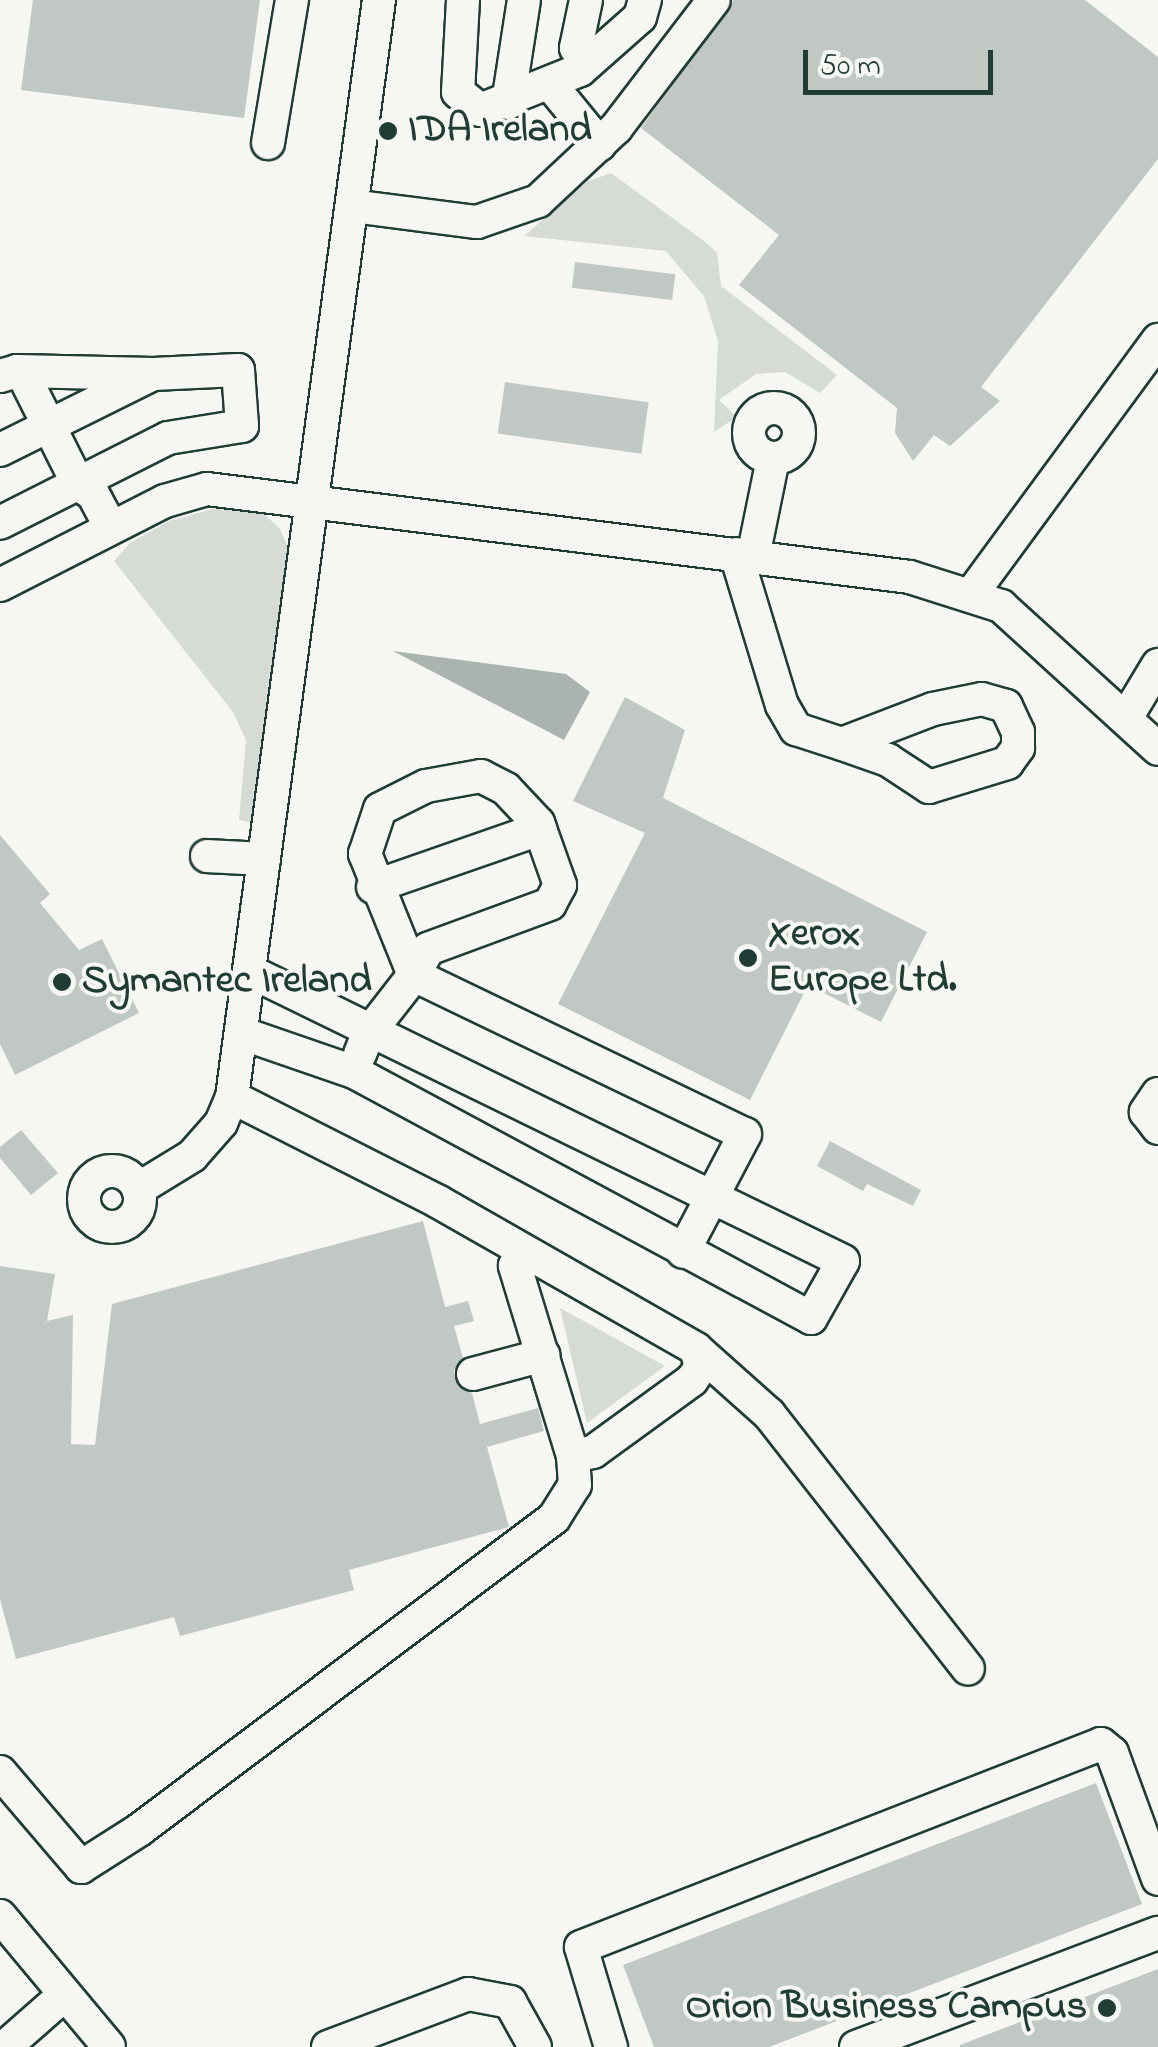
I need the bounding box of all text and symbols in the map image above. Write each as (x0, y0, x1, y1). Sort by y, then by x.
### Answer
scale bar (808, 30, 998, 92)
text: 50 m (820, 45, 881, 89)
place label: IDA Ireland (408, 107, 592, 155)
marker: IDA Ireland (377, 120, 399, 142)
place label: Xerox Europe Ltd. (768, 911, 957, 1005)
marker: Xerox Europe Ltd. (737, 947, 759, 969)
place label: Symantec Ireland (82, 958, 372, 1006)
marker: Symantec Ireland (51, 971, 73, 993)
place label: Orion Business Campus (686, 1984, 1087, 2032)
marker: Orion Business Campus (1096, 1997, 1118, 2019)

